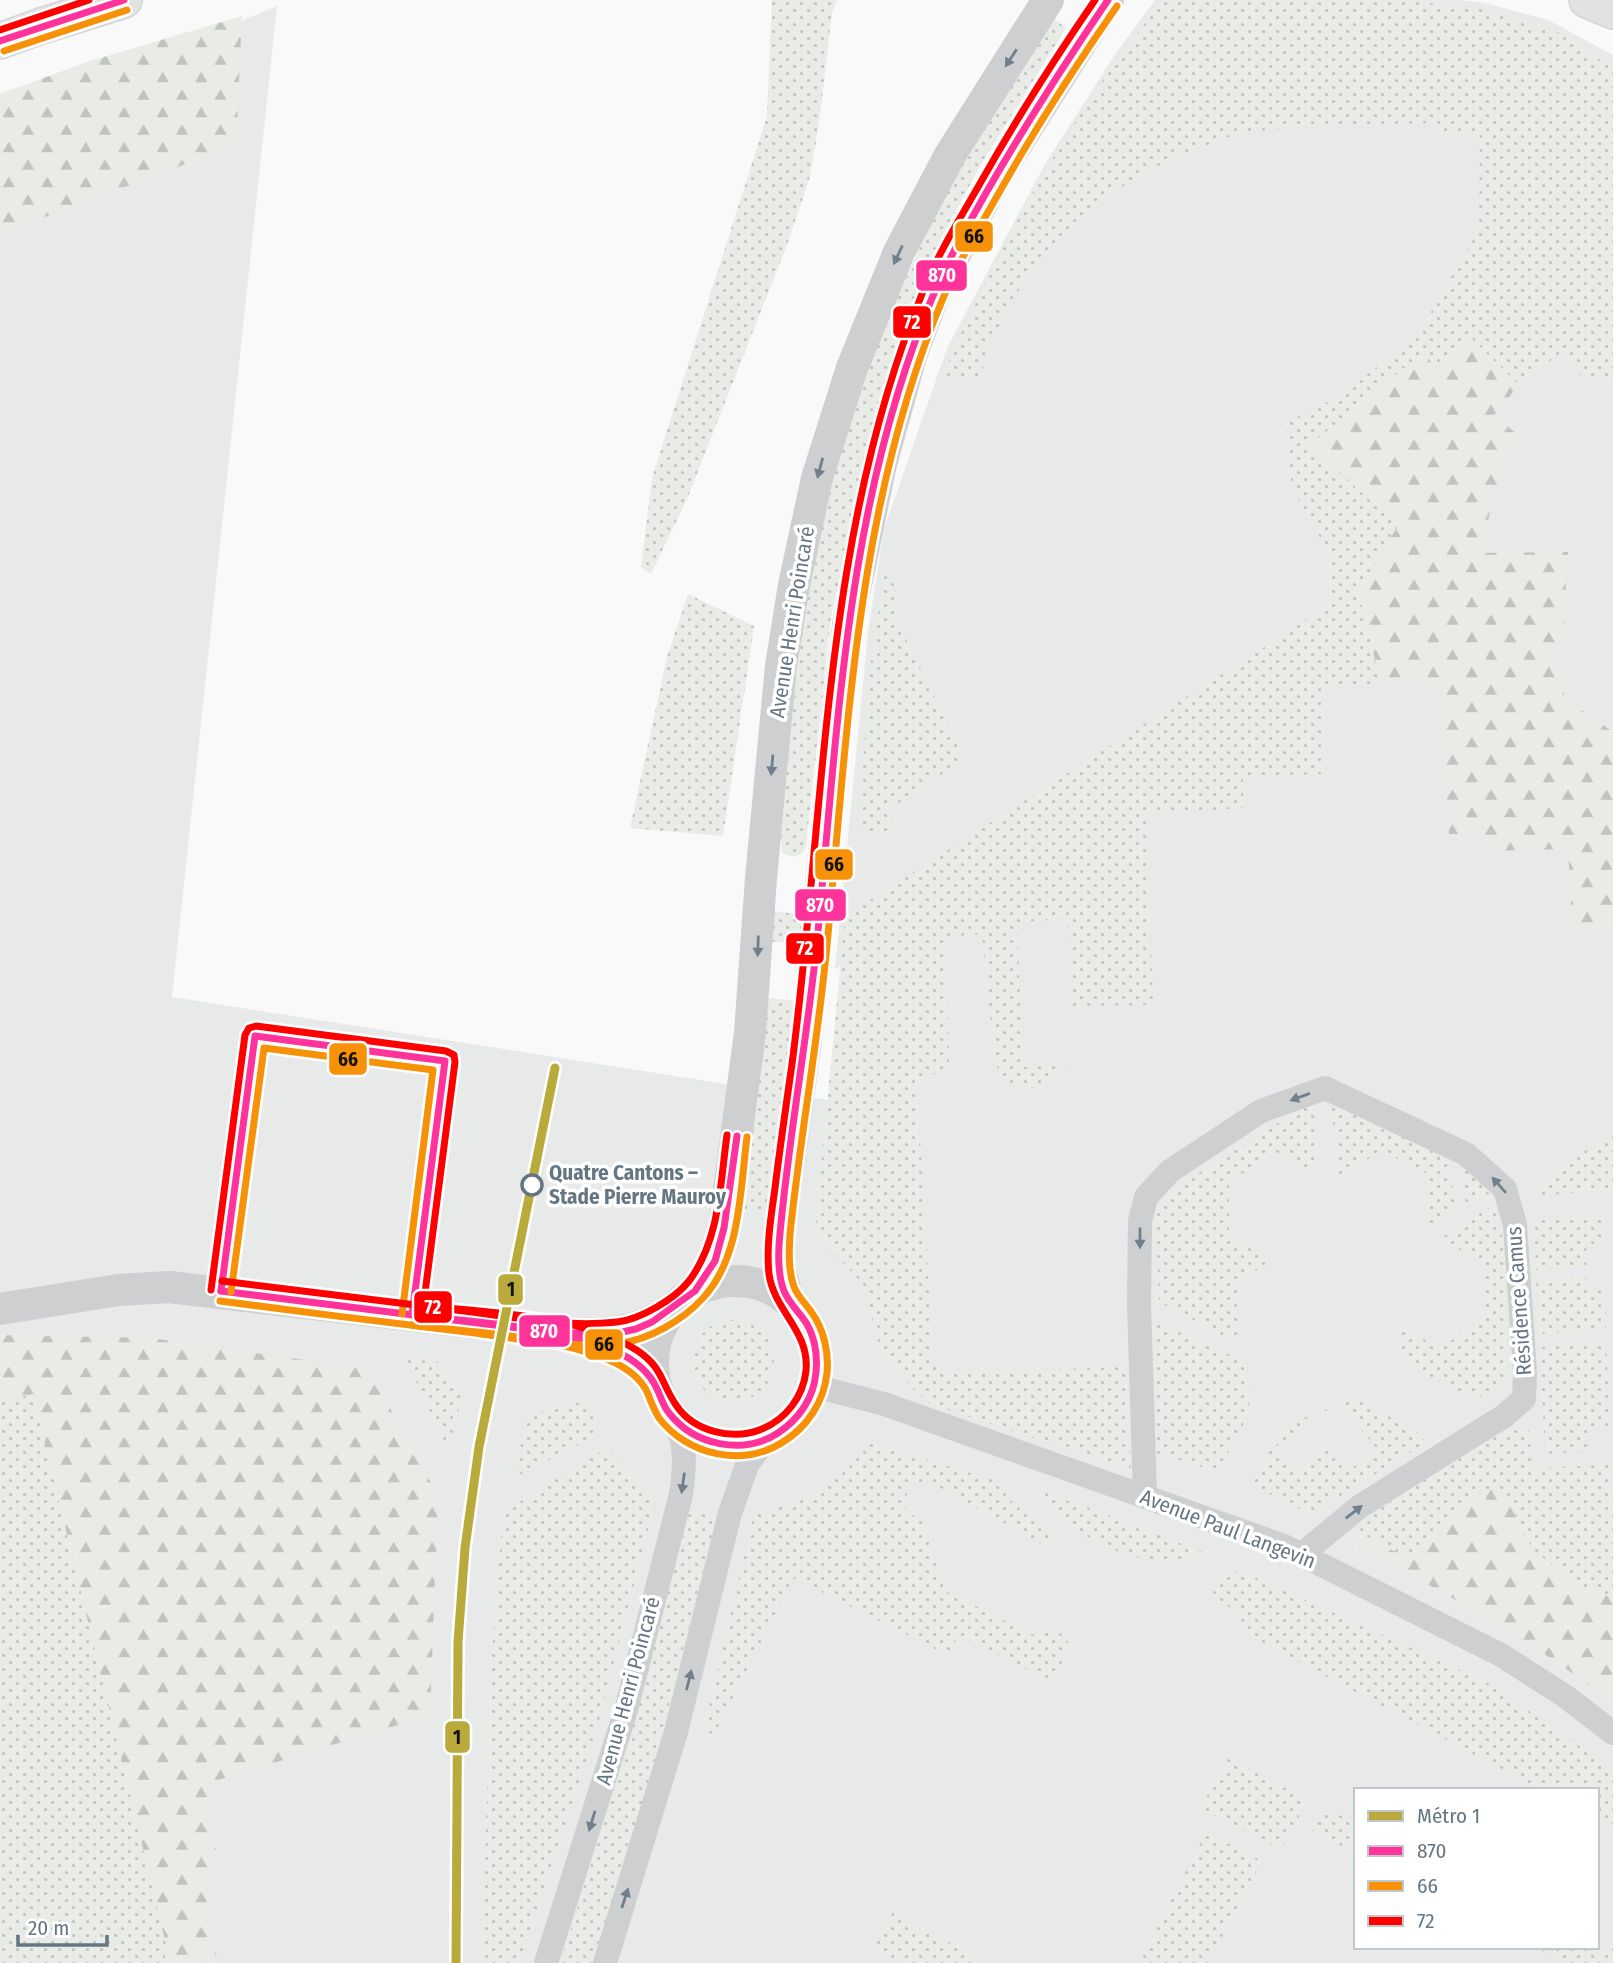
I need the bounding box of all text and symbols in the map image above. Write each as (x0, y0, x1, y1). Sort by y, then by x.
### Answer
one-way arrow (1005, 48, 1018, 67)
line badge: 66 (954, 220, 994, 253)
text: 66 (964, 225, 984, 248)
one-way arrow (892, 245, 904, 265)
line badge: 870 (915, 259, 968, 292)
text: 870 (928, 264, 956, 287)
line badge: 72 (892, 305, 932, 339)
text: 72 (904, 311, 921, 334)
one-way arrow (814, 457, 825, 479)
street label: Avenue Henri Poincaré (764, 524, 820, 720)
one-way arrow (766, 754, 777, 776)
line badge: 66 (814, 848, 854, 881)
text: 66 (824, 853, 844, 876)
line badge: 870 (794, 888, 847, 922)
text: 870 (806, 894, 834, 917)
line badge: 72 (785, 932, 825, 965)
one-way arrow (752, 935, 763, 957)
text: 72 (797, 937, 814, 960)
line badge: 66 (328, 1042, 368, 1076)
text: 66 (338, 1048, 358, 1071)
one-way arrow (1290, 1092, 1311, 1103)
place label: Quatre Cantons – Stade Pierre Mauroy (549, 1160, 727, 1210)
marker: Quatre Cantons – Stade Pierre Mauroy (521, 1174, 543, 1196)
one-way arrow (1491, 1176, 1507, 1194)
street label: Résidence Camus (1501, 1226, 1537, 1376)
one-way arrow (1134, 1227, 1146, 1249)
line badge: 1 (497, 1273, 524, 1306)
text: 1 (507, 1278, 515, 1301)
line badge: 72 (413, 1290, 453, 1324)
text: 72 (425, 1296, 442, 1319)
line badge: 870 (518, 1314, 571, 1348)
text: 870 (530, 1320, 558, 1343)
line badge: 66 (584, 1328, 624, 1361)
text: 66 (594, 1333, 614, 1356)
one-way arrow (677, 1472, 688, 1494)
street label: Avenue Paul Langevin (1137, 1484, 1319, 1574)
one-way arrow (1345, 1505, 1363, 1519)
street label: Avenue Henri Poincaré (590, 1594, 666, 1788)
one-way arrow (684, 1668, 695, 1690)
line badge: 1 (444, 1720, 471, 1754)
text: 1 (453, 1726, 461, 1749)
legend (1354, 1788, 1599, 1949)
text: Métro 1 (1417, 1803, 1480, 1829)
one-way arrow (586, 1810, 596, 1831)
text: 870 (1417, 1838, 1446, 1864)
text: 66 (1417, 1873, 1438, 1899)
one-way arrow (620, 1887, 630, 1908)
scale bar (18, 1904, 107, 1948)
text: 72 (1417, 1908, 1435, 1934)
text: 20 m (28, 1915, 69, 1941)

